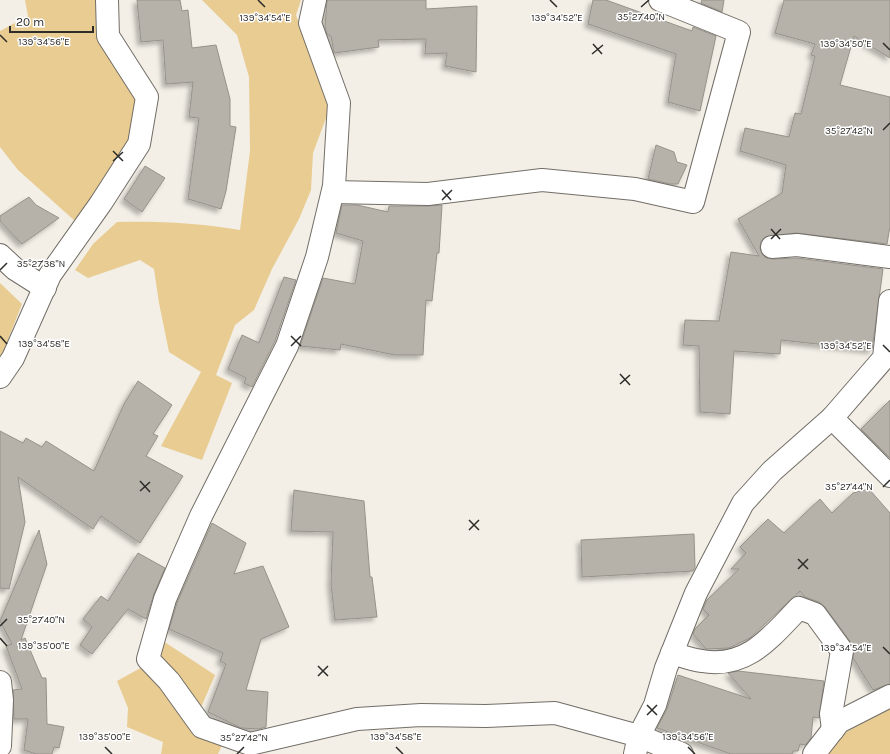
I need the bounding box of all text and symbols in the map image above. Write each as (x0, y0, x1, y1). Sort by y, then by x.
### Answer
scale bar (10, 8, 93, 34)
text: 35°27'40"N (617, 11, 665, 23)
text: 139°34'54"E (239, 12, 291, 24)
text: 139°34'52"E (531, 12, 583, 24)
text: 20 m (16, 15, 44, 29)
text: 139°34'56"E (18, 36, 70, 48)
text: 139°34'50"E (820, 38, 872, 50)
text: 35°27'42"N (825, 125, 873, 137)
text: 35°27'38"N (17, 258, 65, 270)
text: 139°34'58"E (18, 338, 70, 350)
text: 139°34'52"E (820, 340, 872, 352)
text: 35°27'44"N (825, 481, 873, 493)
text: 35°27'40"N (17, 614, 65, 626)
text: 139°35'00"E (18, 640, 70, 652)
text: 139°34'54"E (820, 642, 872, 654)
text: 139°35'00"E (79, 731, 131, 743)
text: 139°34'58"E (370, 731, 422, 743)
text: 139°34'56"E (662, 731, 714, 743)
text: 35°27'42"N (220, 732, 268, 744)

